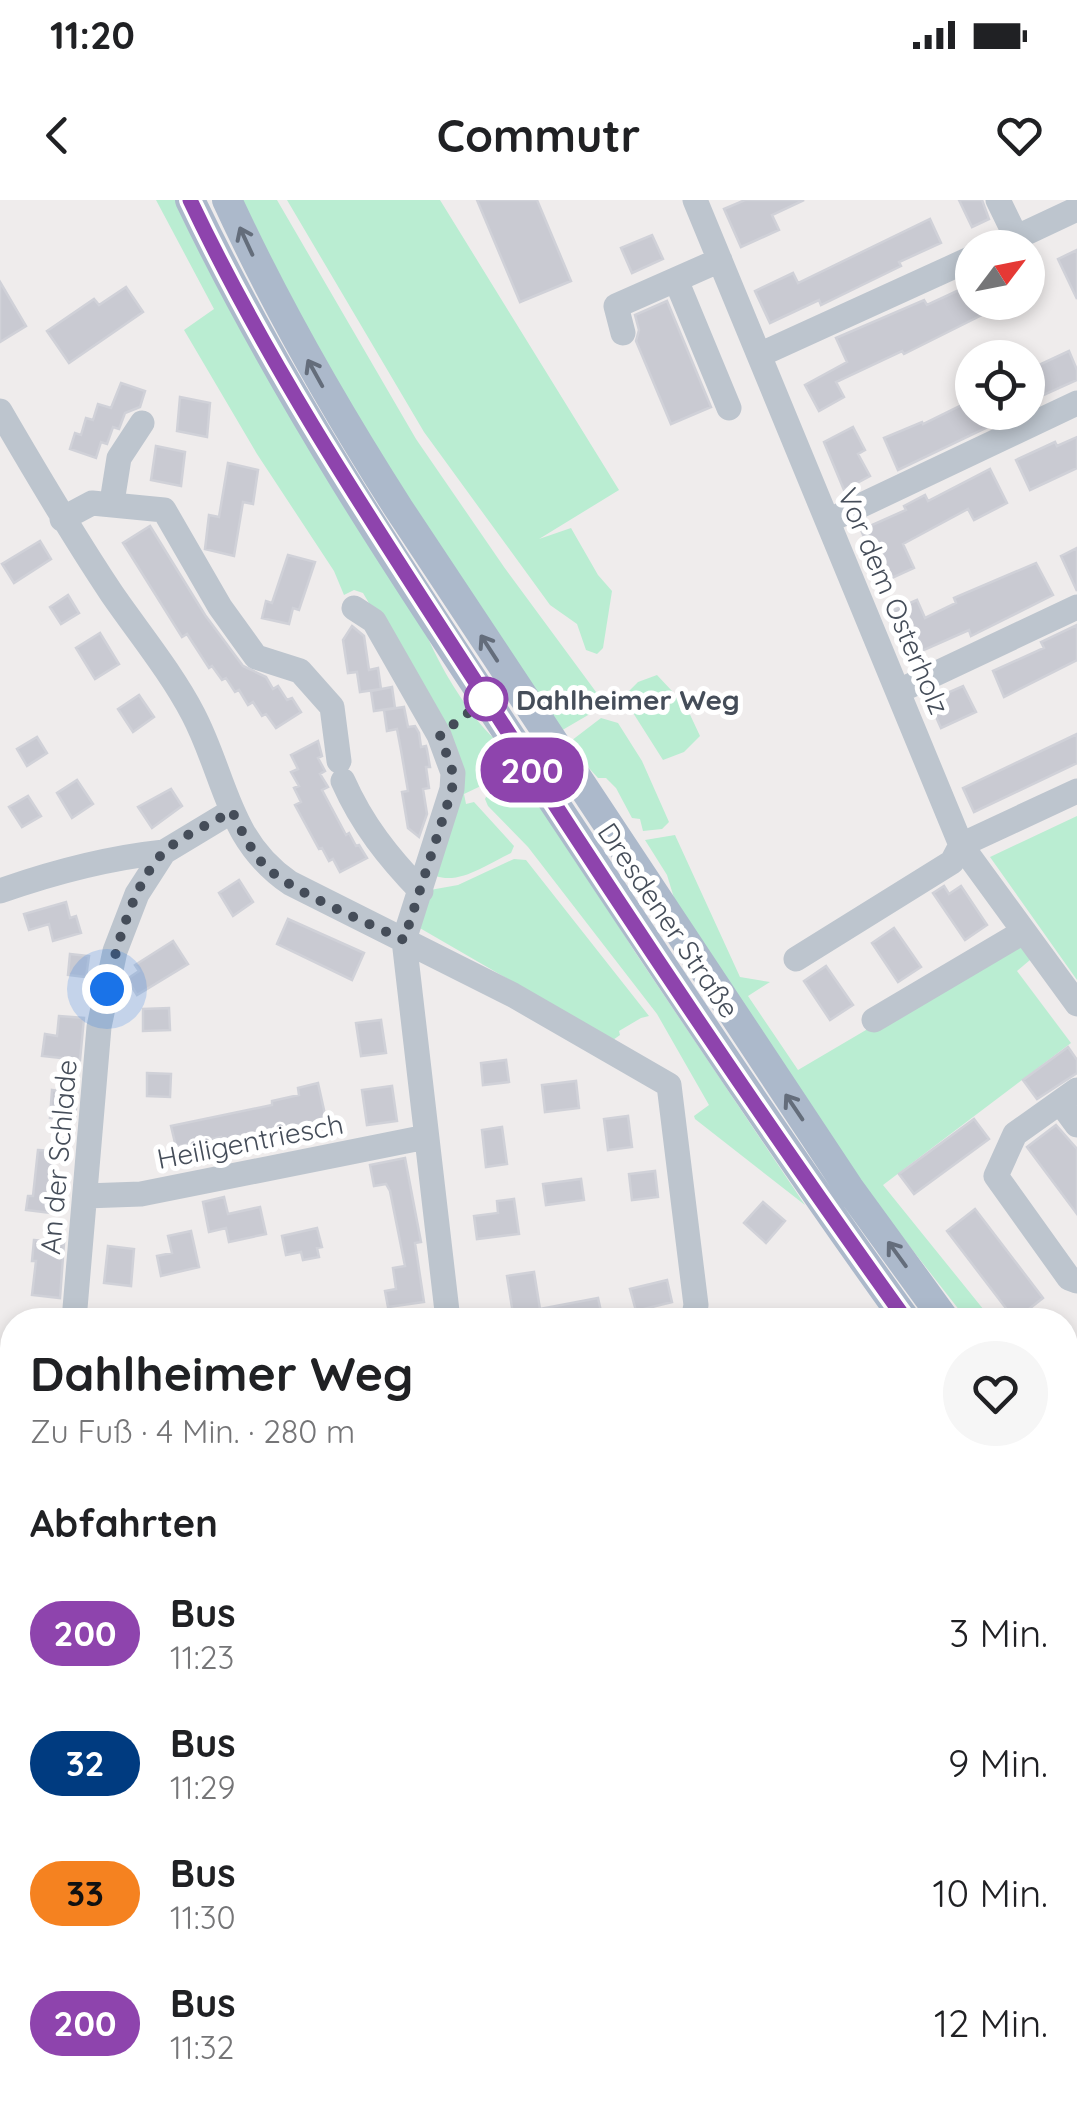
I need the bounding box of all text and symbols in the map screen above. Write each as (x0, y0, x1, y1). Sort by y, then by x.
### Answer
text: 11:20 (50, 11, 135, 59)
text: Commutr (437, 107, 640, 163)
icon: back (30, 108, 85, 163)
icon: heart (992, 108, 1047, 163)
one-way arrow (235, 226, 254, 256)
north arrow (955, 230, 1045, 320)
map controls (955, 230, 1045, 430)
button: locate (955, 340, 1045, 430)
one-way arrow (305, 359, 325, 388)
street label: Vor dem Osterholz (831, 483, 957, 719)
one-way arrow (479, 634, 500, 662)
marker: Dahlheimer Weg (465, 678, 507, 720)
place label: Dahlheimer Weg (516, 682, 740, 717)
line badge: 200 (474, 738, 590, 802)
text: 200 (501, 748, 563, 792)
street label: Dresdener Straße (591, 816, 747, 1024)
your location (82, 964, 132, 1014)
street label: An der Schlade (32, 1058, 84, 1256)
one-way arrow (784, 1093, 805, 1122)
street label: Heiligentriesch (154, 1106, 346, 1176)
one-way arrow (886, 1241, 907, 1268)
button: heart (943, 1341, 1048, 1446)
text: Dahlheimer Weg (30, 1343, 413, 1403)
text: Zu Fuß · 4 Min. · 280 m (30, 1411, 355, 1451)
text: Abfahrten (30, 1499, 218, 1547)
text: Bus (170, 1589, 236, 1637)
text: 3 Min. (949, 1609, 1048, 1657)
text: 200 (54, 1611, 116, 1655)
text: 11:23 (170, 1637, 234, 1677)
text: Bus (170, 1719, 236, 1767)
text: 9 Min. (948, 1739, 1048, 1787)
text: 32 (66, 1741, 104, 1785)
text: 11:29 (170, 1767, 235, 1807)
text: Bus (170, 1849, 236, 1897)
text: 10 Min. (933, 1869, 1048, 1917)
text: 33 (66, 1871, 104, 1915)
text: 11:30 (170, 1897, 235, 1937)
text: Bus (170, 1979, 236, 2027)
text: 12 Min. (934, 1999, 1048, 2047)
text: 200 (54, 2001, 116, 2045)
text: 11:32 (170, 2027, 234, 2067)

